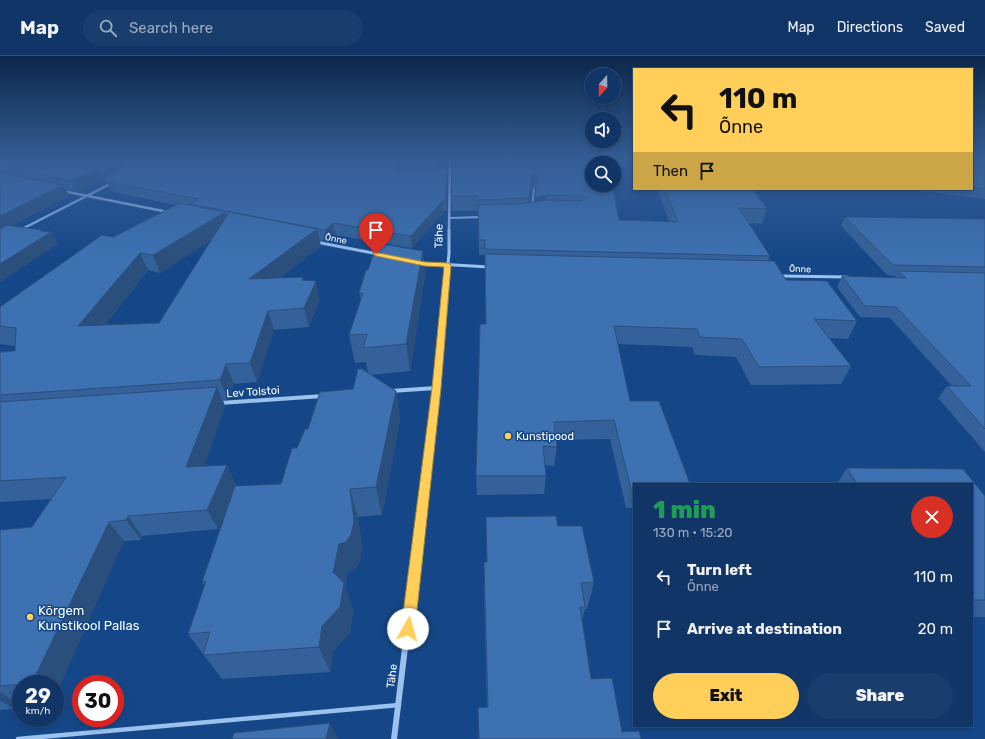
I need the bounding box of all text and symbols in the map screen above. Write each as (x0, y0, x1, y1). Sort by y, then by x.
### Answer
search box (83, 10, 363, 46)
text: Map (20, 16, 59, 39)
icon: search (97, 17, 119, 39)
text: Search here (129, 19, 213, 37)
text: Map (788, 19, 815, 36)
text: Directions (837, 19, 903, 36)
text: Saved (925, 19, 965, 36)
north arrow (585, 68, 621, 104)
map controls (585, 68, 621, 192)
text: 110 m (719, 82, 797, 115)
icon: left (653, 84, 705, 136)
button: sound (585, 112, 621, 148)
text: Õnne (719, 116, 763, 138)
button: search (585, 156, 621, 192)
icon: arrive (696, 160, 718, 182)
text: Then (653, 162, 688, 180)
pin (359, 213, 393, 254)
icon: arrive (365, 219, 387, 241)
street label: Tähe (432, 224, 446, 248)
street label: Õnne (324, 232, 348, 246)
street label: Õnne (789, 264, 811, 274)
street label: Lev Tolstoi (226, 384, 280, 400)
place label: Kunstipood (516, 430, 574, 443)
marker: Kunstipood (503, 431, 513, 441)
text: 1 min (653, 496, 716, 524)
button: close (911, 496, 953, 538)
text: 130 m · 15:20 (653, 525, 733, 540)
text: Turn left (687, 561, 752, 579)
icon: left (653, 566, 675, 588)
text: 110 m (914, 568, 953, 586)
text: Õnne (687, 579, 719, 594)
place label: Kõrgem Kunstikool Pallas (38, 603, 140, 633)
position arrow (387, 608, 429, 650)
marker: Kõrgem Kunstikool Pallas (25, 612, 35, 622)
icon: arrive (653, 618, 675, 640)
text: Arrive at destination (687, 620, 842, 638)
text: 20 m (918, 620, 953, 638)
street label: Tähe (384, 663, 400, 689)
button: Exit (653, 673, 799, 719)
button: Share (807, 673, 953, 719)
speed limit sign: 30 (72, 675, 124, 727)
text: 29 (25, 684, 51, 708)
text: km/h (26, 705, 50, 717)

